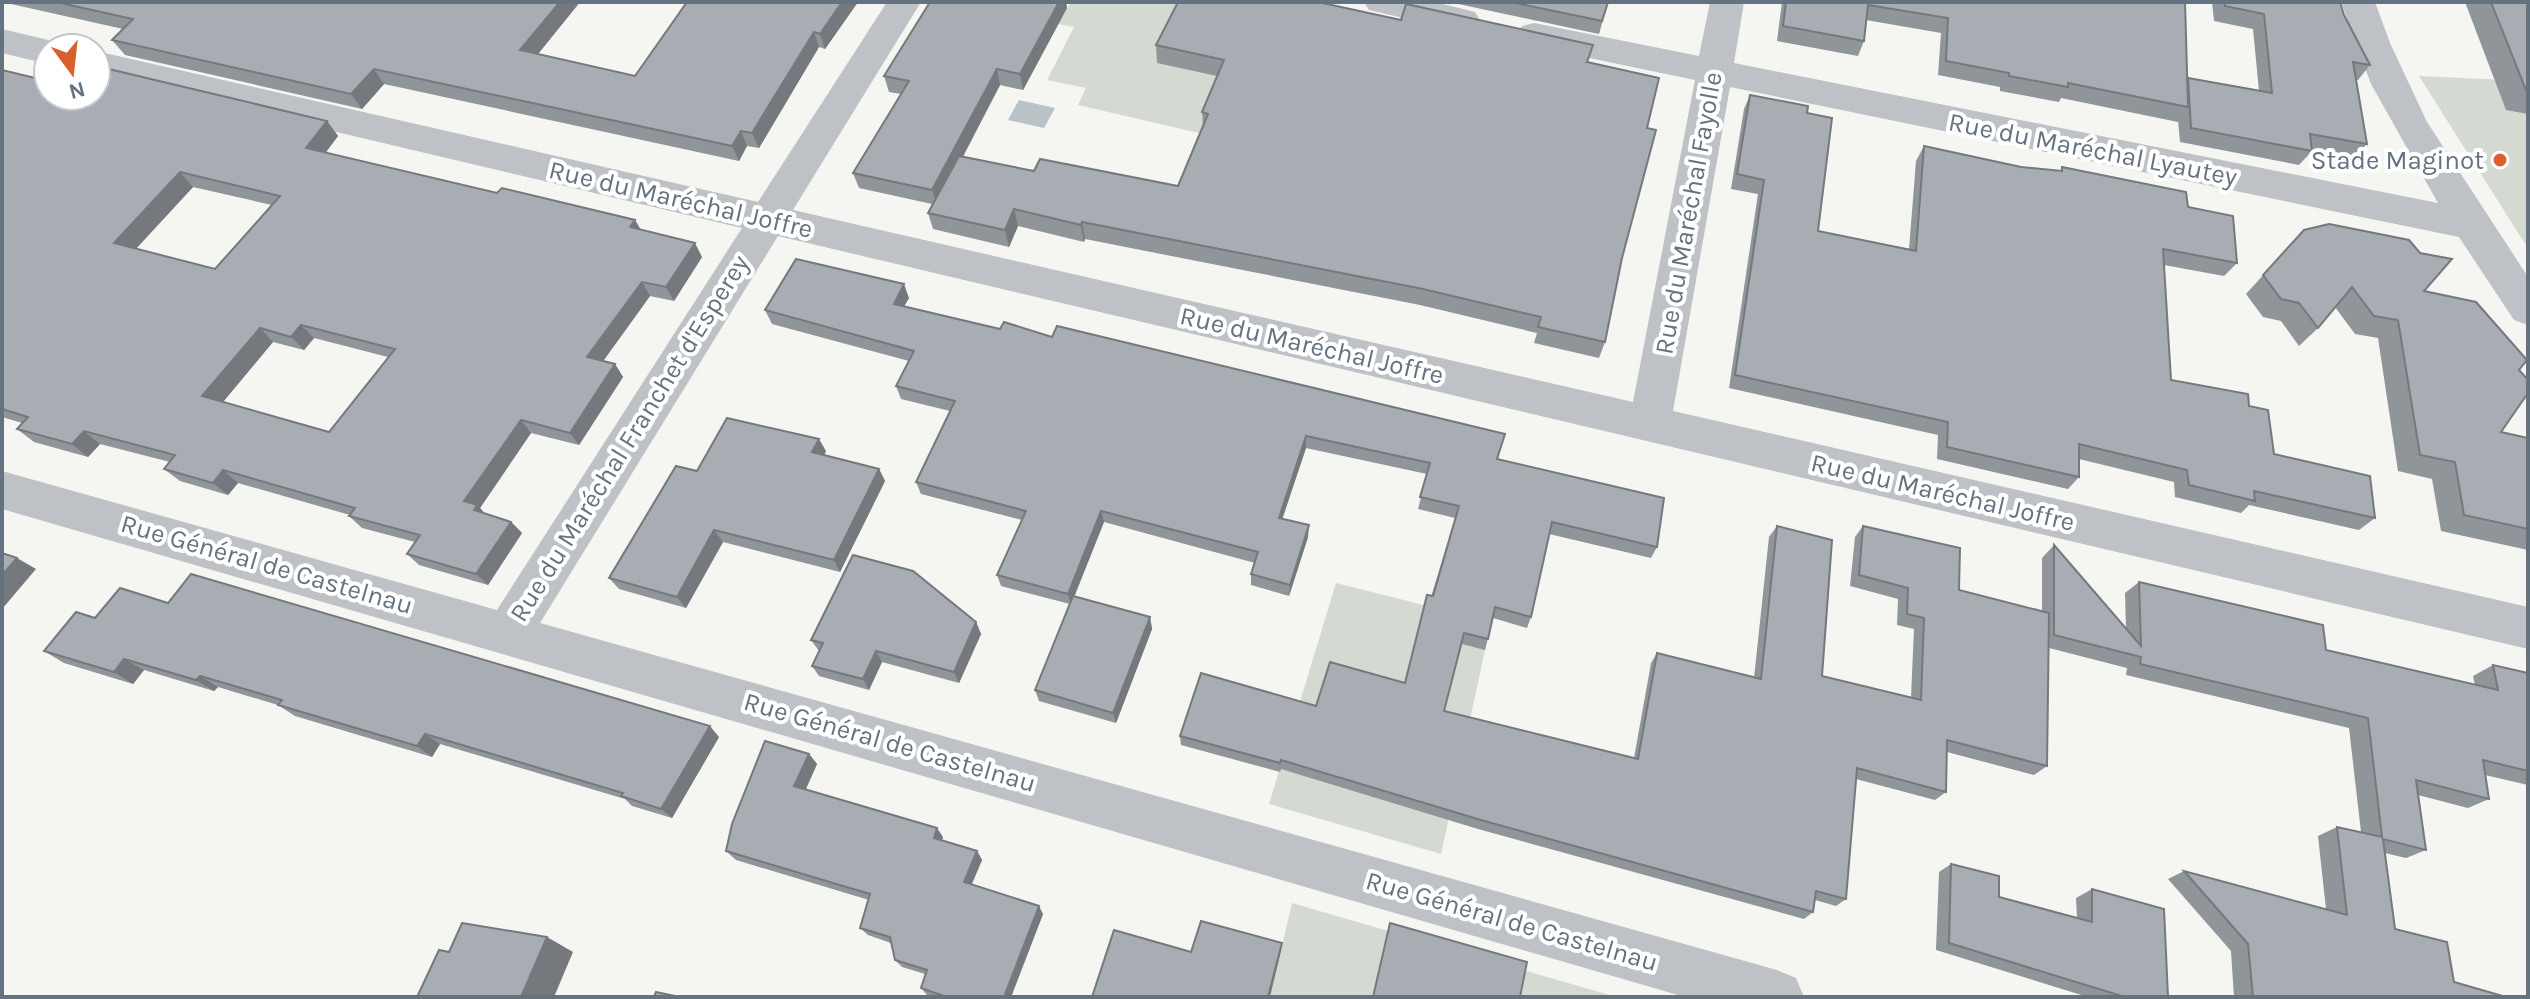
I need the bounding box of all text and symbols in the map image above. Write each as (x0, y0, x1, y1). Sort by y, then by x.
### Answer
north arrow (32, 32, 112, 112)
street label: Rue du Maréchal Fayolle (1648, 70, 1729, 357)
text: N (66, 76, 88, 105)
street label: Rue du Maréchal Lyautey (1946, 106, 2240, 193)
place label: Stade Maginot (2311, 145, 2484, 176)
marker: Stade Maginot (2491, 151, 2509, 169)
street label: Rue du Maréchal Joffre (546, 154, 816, 245)
street label: Rue du Maréchal Franchet d'Esperey (503, 249, 756, 627)
street label: Rue du Maréchal Joffre (1177, 300, 1447, 391)
street label: Rue du Maréchal Joffre (1808, 447, 2078, 538)
street label: Rue Général de Castelnau (117, 508, 417, 621)
street label: Rue Général de Castelnau (740, 686, 1040, 799)
street label: Rue Général de Castelnau (1362, 865, 1662, 978)

